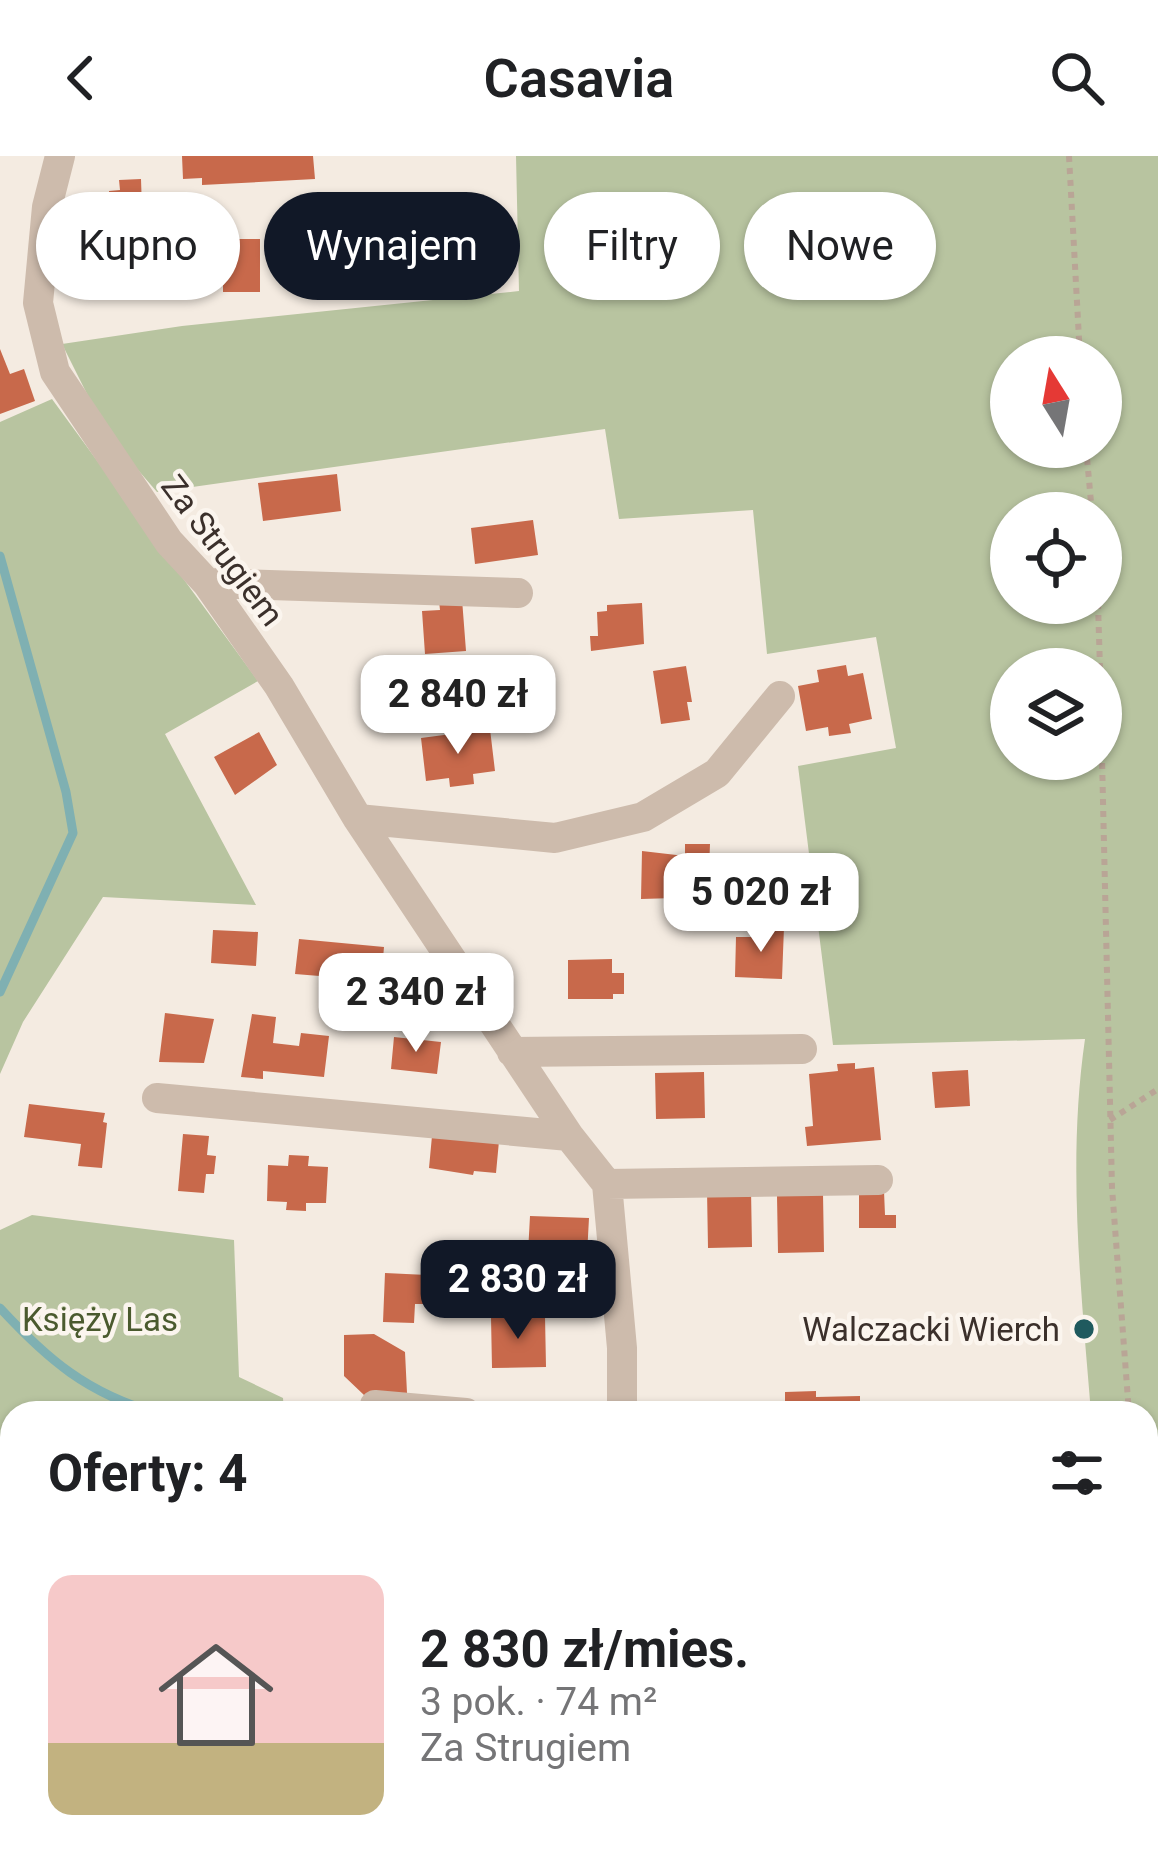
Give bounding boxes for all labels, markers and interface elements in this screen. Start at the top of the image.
icon: back [48,45,114,111]
icon: search [1044,45,1110,111]
text: Casavia [484,47,674,110]
chip: Kupno [36,192,240,300]
chip: Wynajem [264,192,520,300]
chip: Filtry [544,192,720,300]
chip: Nowe [744,192,936,300]
north arrow [990,336,1122,468]
map controls [990,336,1122,780]
street label: Za Strugiem [153,467,292,633]
button: locate [990,492,1122,624]
button: layers [990,648,1122,780]
pin: 2 840 zł [334,655,582,757]
text: 2 840 zł [388,671,528,717]
pin: 5 020 zł [637,853,885,955]
text: 5 020 zł [691,869,831,915]
pin: 2 340 zł [292,953,540,1055]
text: 2 340 zł [346,969,486,1015]
pin: 2 830 zł [394,1240,642,1342]
text: 2 830 zł [448,1256,588,1302]
park label: Księży Las [22,1300,178,1339]
place label: Walczacki Wierch [802,1310,1060,1349]
marker: Walczacki Wierch [1071,1316,1097,1342]
icon: filters [1044,1440,1110,1506]
text: Oferty: 4 [48,1444,248,1503]
text: 2 830 zł/mies. [420,1620,749,1679]
icon: home [144,1623,288,1767]
text: 3 pok. · 74 m² [420,1679,657,1725]
text: Za Strugiem [420,1725,631,1771]

